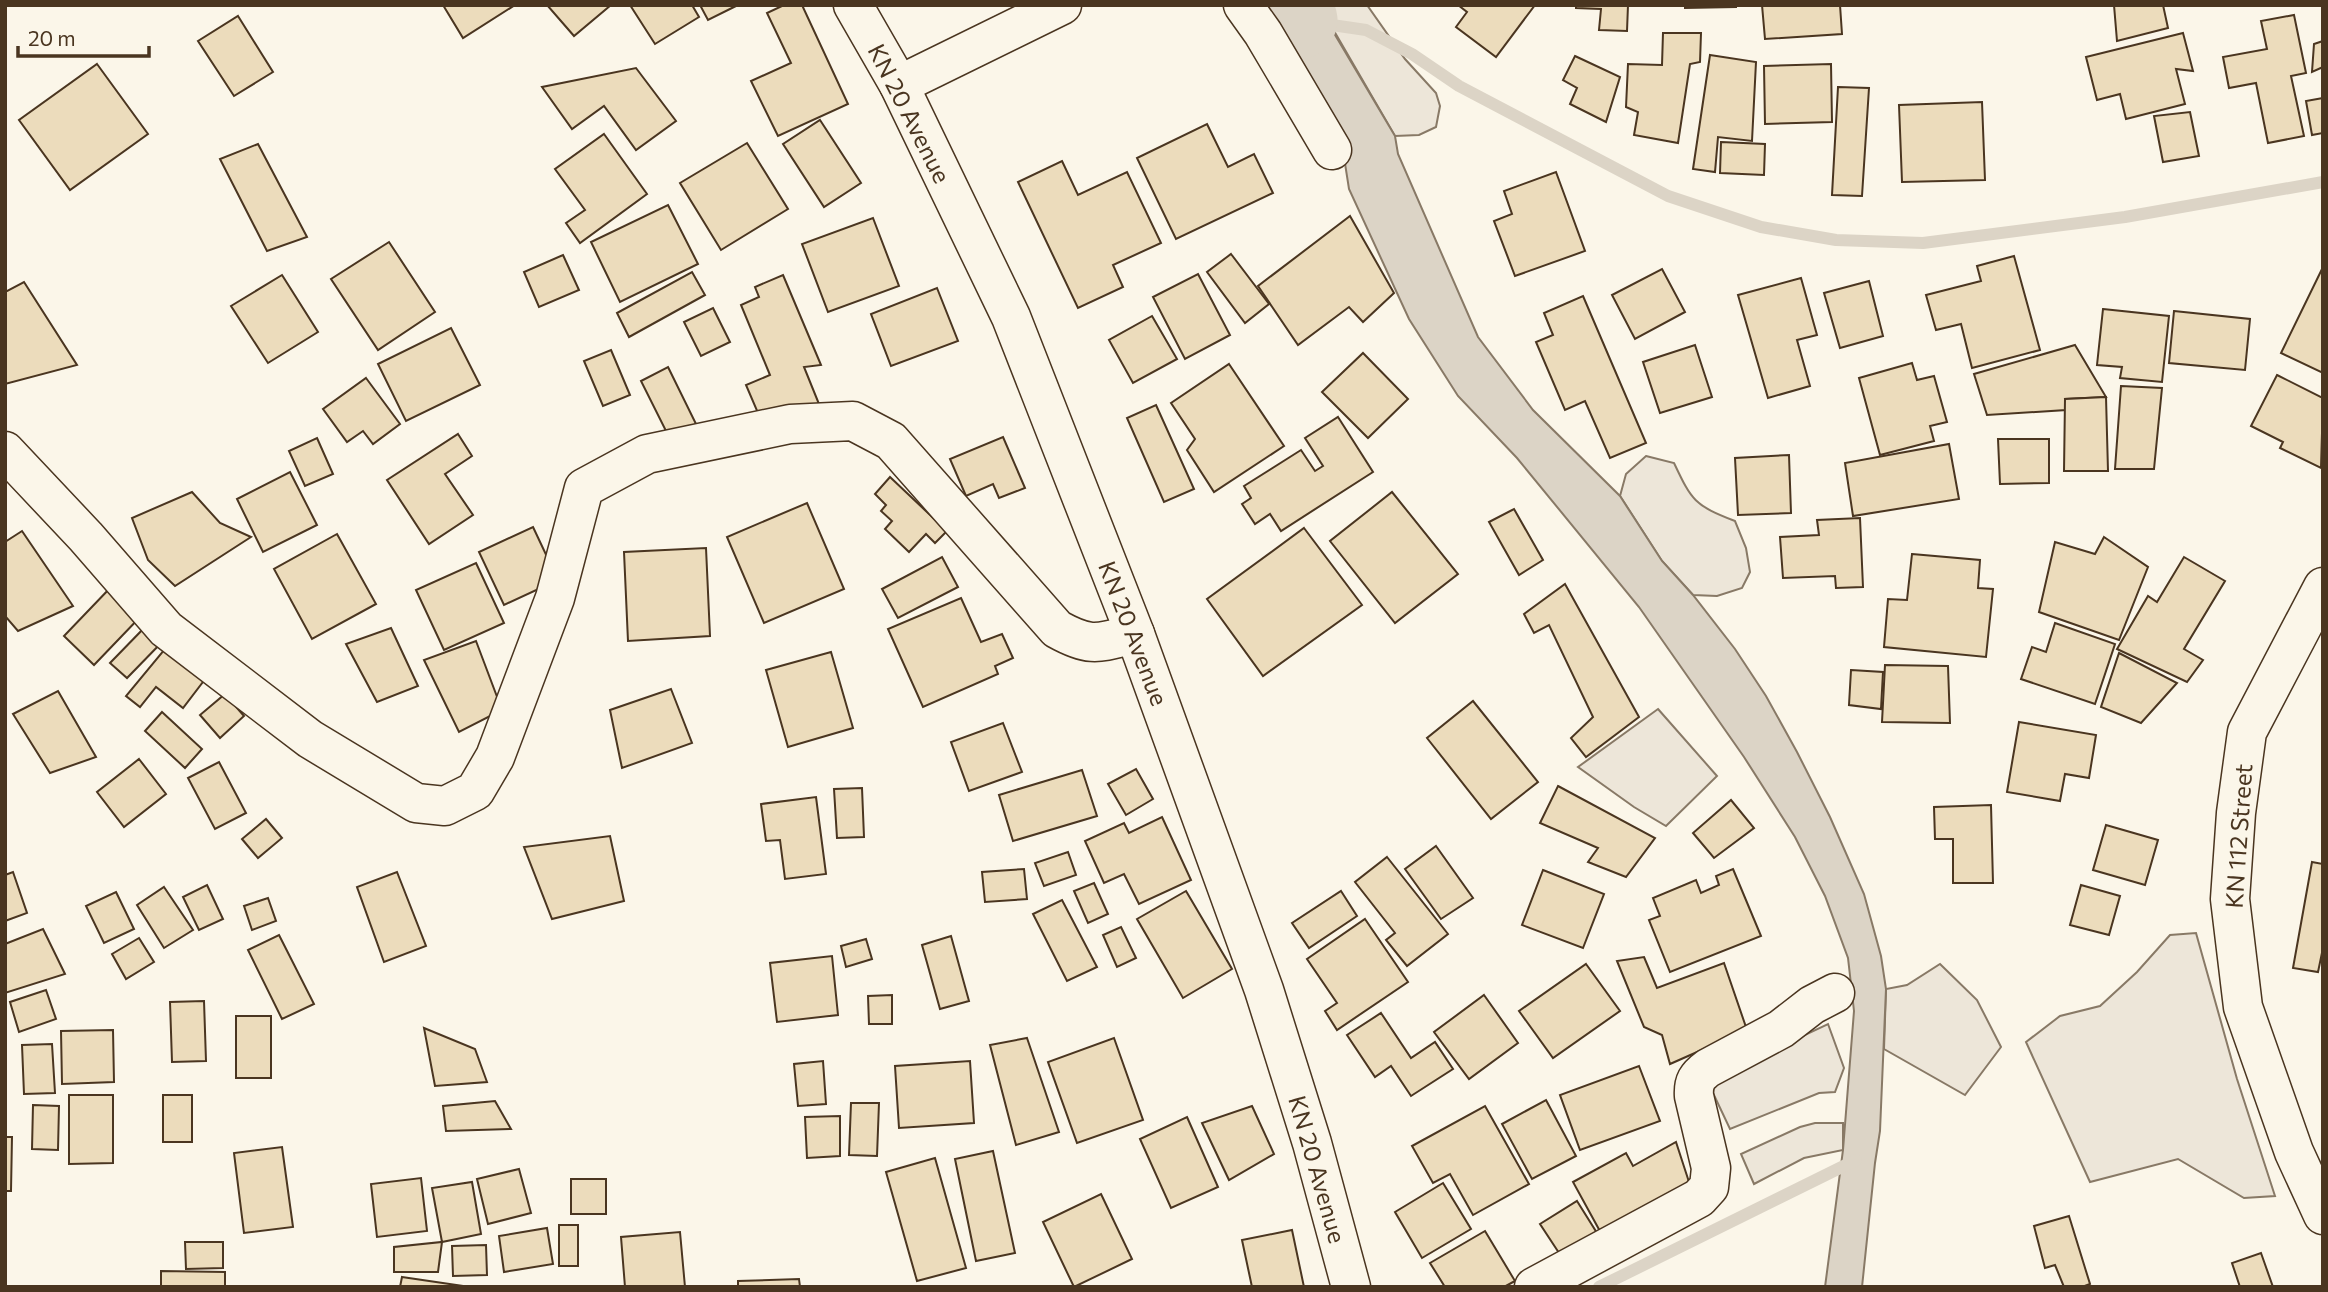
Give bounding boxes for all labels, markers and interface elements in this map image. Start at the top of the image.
scale bar [18,14,149,58]
text: 20 m [28,25,76,50]
street label: KN 20 Avenue [863,39,957,187]
street label: KN 20 Avenue [1093,557,1175,709]
street label: KN 112 Street [2218,762,2258,909]
street label: KN 20 Avenue [1283,1092,1353,1246]

